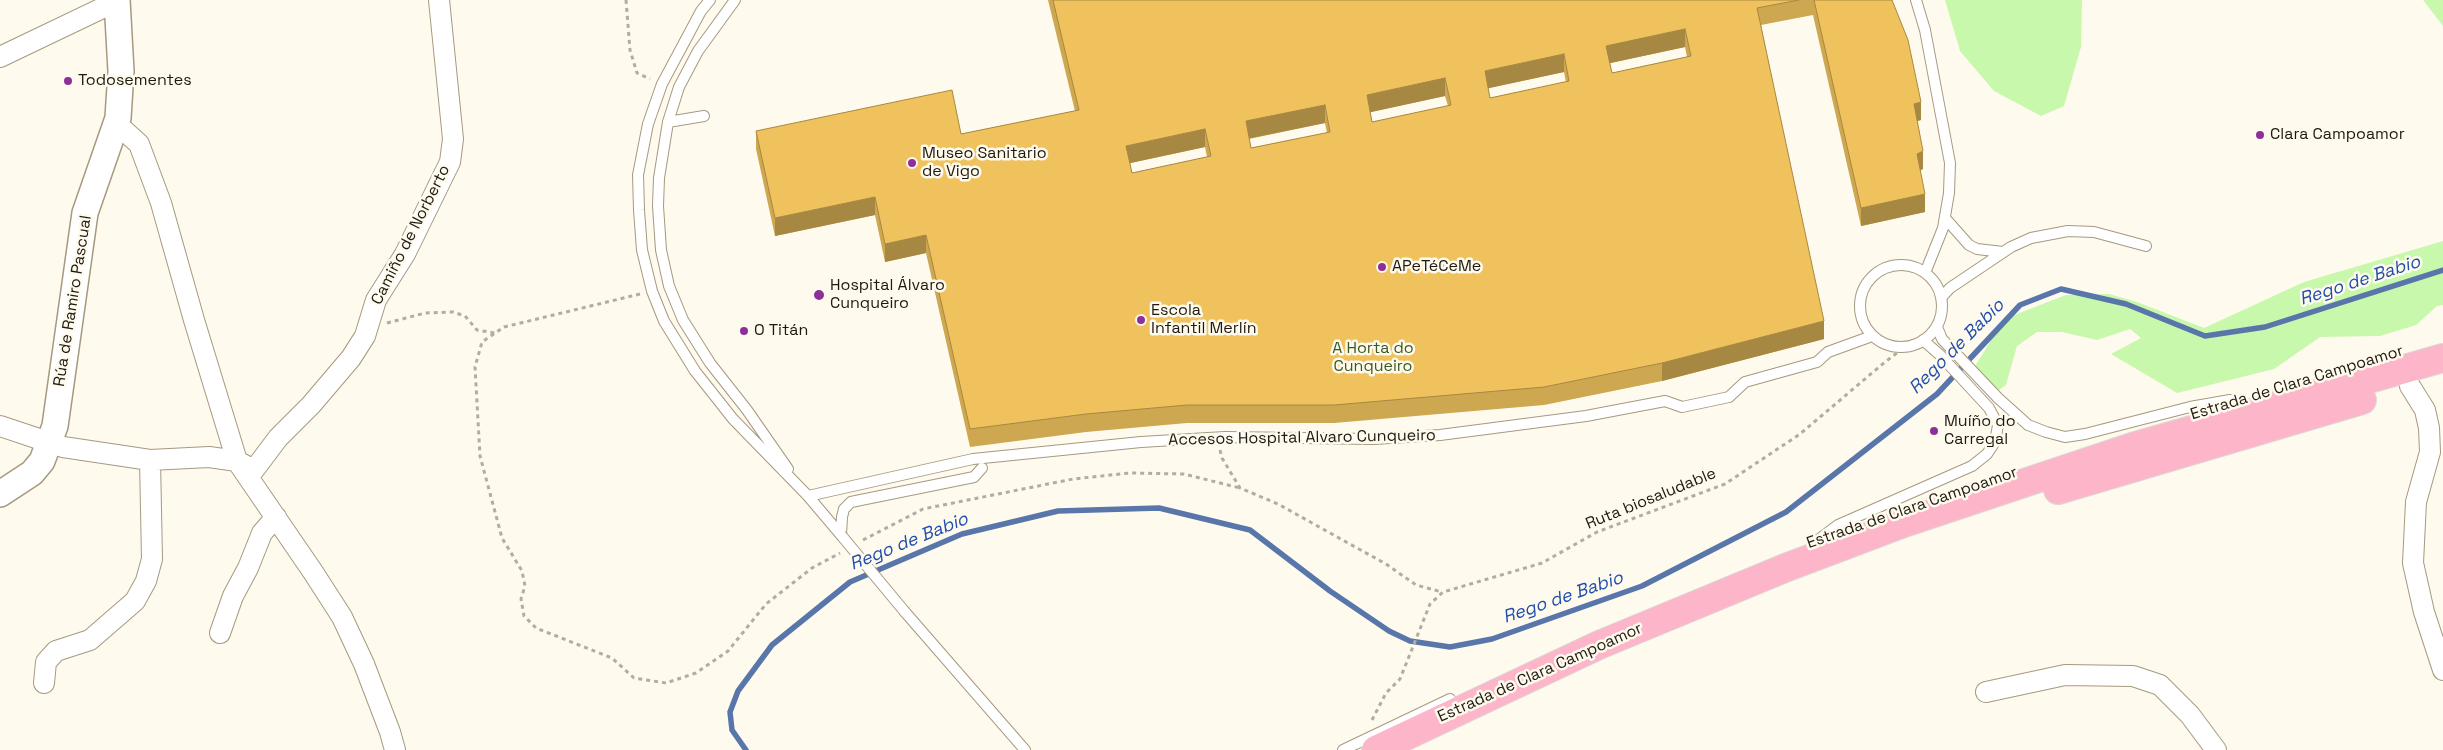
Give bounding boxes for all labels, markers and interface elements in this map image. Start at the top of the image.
place label: Todosementes [78,71,192,91]
marker: Todosementes [62,75,74,87]
place label: Clara Campoamor [2270,125,2405,145]
marker: Clara Campoamor [2254,129,2266,141]
place label: Museo Sanitario de Vigo [922,144,1047,182]
marker: Museo Sanitario de Vigo [906,157,918,169]
street label: Camiño de Norberto [367,162,455,308]
street label: Rúa de Ramiro Pascual [50,214,96,388]
water label: Rego de Babio [2297,251,2423,311]
place label: APeTéCeMe [1392,257,1481,277]
marker: APeTéCeMe [1376,261,1388,273]
place label: Hospital Álvaro Cunqueiro [830,276,945,314]
marker: Hospital Álvaro Cunqueiro [812,288,826,302]
water label: Rego de Babio [1905,295,2009,399]
place label: Escola Infantil Merlín [1151,301,1256,339]
marker: Escola Infantil Merlín [1135,314,1147,326]
place label: O Titán [754,321,808,341]
marker: O Titán [738,325,750,337]
park label: A Horta do Cunqueiro [1332,339,1414,377]
street label: Estrada de Clara Campoamor [2188,341,2406,425]
place label: Muíño do Carregal [1944,412,2016,450]
marker: Muíño do Carregal [1928,425,1940,437]
street label: Accesos Hospital Alvaro Cunqueiro [1168,426,1436,450]
street label: Estrada de Clara Campoamor [1804,463,2020,553]
street label: Ruta biosaludable [1583,464,1719,534]
water label: Rego de Babio [847,508,971,576]
water label: Rego de Babio [1500,567,1626,629]
street label: Estrada de Clara Campoamor [1435,619,1645,727]

